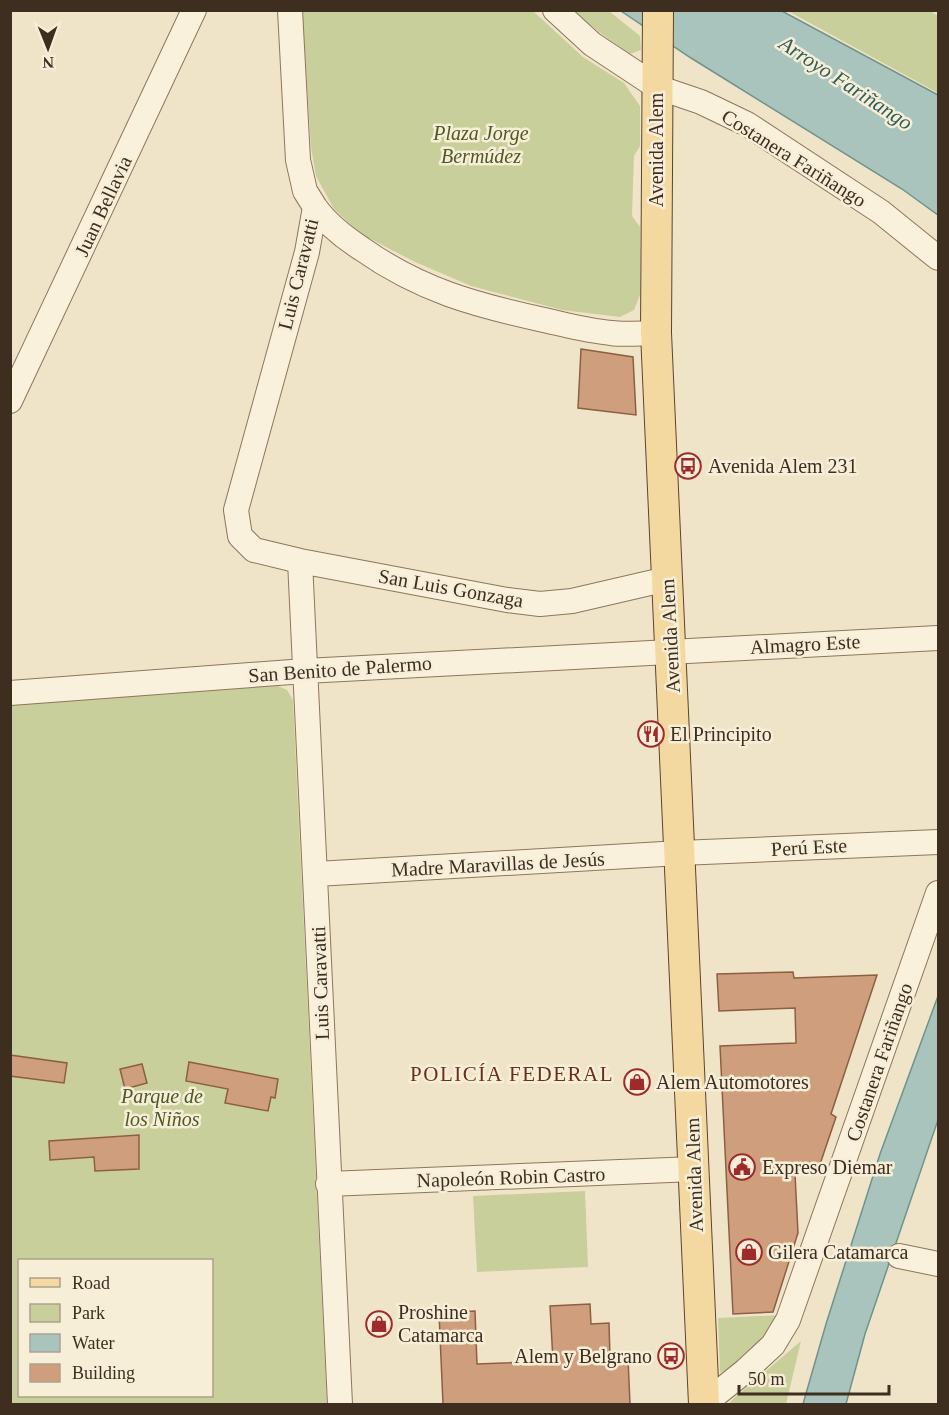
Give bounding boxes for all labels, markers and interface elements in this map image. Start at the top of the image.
north arrow [18,18,78,78]
water label: Arroyo Fariñango [773,30,917,135]
text: N [42,54,54,71]
street label: Avenida Alem [645,92,667,207]
street label: Costanera Fariñango [717,105,870,212]
park label: Plaza Jorge Bermúdez [432,122,529,167]
street label: Juan Bellavia [70,152,136,260]
street label: Luis Caravatti [274,216,323,332]
bus stop icon: Avenida Alem 231 [673,451,703,481]
place label: Avenida Alem 231 [708,455,858,477]
street label: San Luis Gonzaga [377,564,525,613]
street label: Avenida Alem [656,578,684,694]
street label: Almagro Este [749,630,861,659]
street label: San Benito de Palermo [248,652,432,686]
restaurant icon: El Principito [636,719,666,749]
place label: El Principito [670,723,772,746]
street label: Perú Este [770,834,848,860]
street label: Madre Maravillas de Jesús [391,847,606,881]
street label: Luis Caravatti [307,925,333,1040]
street label: Costanera Fariñango [842,980,917,1144]
district label: POLICÍA FEDERAL [410,1062,614,1086]
shop icon: Alem Automotores [622,1067,652,1097]
place label: Alem Automotores [656,1071,809,1093]
park label: Parque de los Niños [120,1085,203,1130]
street label: Avenida Alem [681,1117,707,1233]
public building icon: Expreso Diemar [727,1152,757,1182]
place label: Expreso Diemar [762,1156,893,1179]
street label: Napoleón Robin Castro [416,1163,606,1192]
shop icon: Gilera Catamarca [734,1237,764,1267]
place label: Gilera Catamarca [768,1241,909,1263]
legend [18,1259,213,1397]
text: Road [72,1273,110,1293]
place label: Proshine Catamarca [398,1301,484,1346]
text: Park [72,1303,105,1323]
shop icon: Proshine Catamarca [364,1309,394,1339]
text: Water [72,1333,115,1353]
bus stop icon: Alem y Belgrano [656,1341,686,1371]
place label: Alem y Belgrano [514,1345,652,1368]
scale bar [739,1358,889,1396]
text: Building [72,1363,135,1383]
text: 50 m [748,1369,785,1389]

